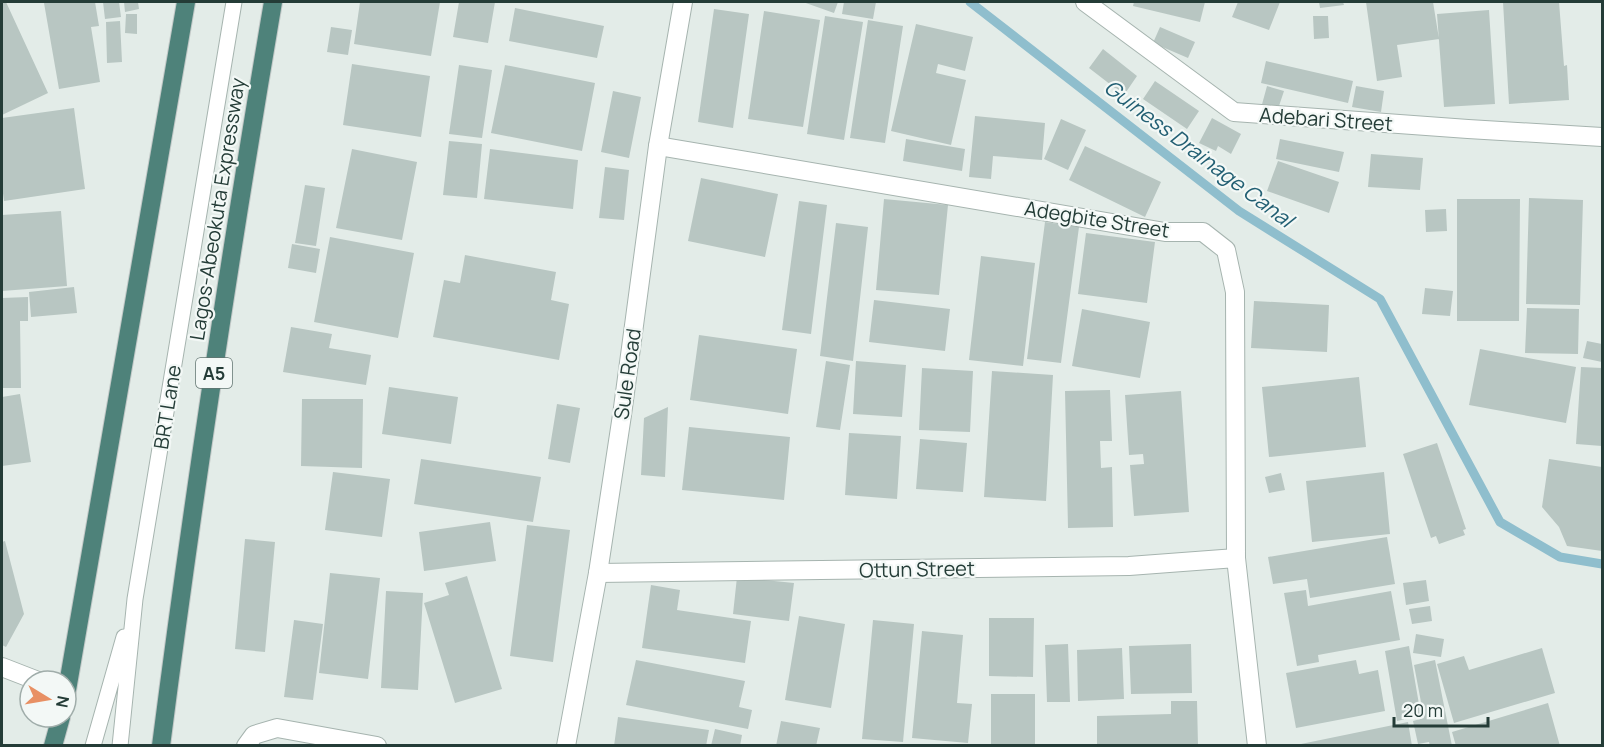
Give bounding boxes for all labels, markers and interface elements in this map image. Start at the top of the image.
water label: Guiness Drainage Canal [1099,73,1302,235]
street label: Lagos-Abeokuta Expressway [183,75,251,342]
street label: Adebari Street [1258,101,1394,137]
street label: Adegbite Street [1022,194,1172,244]
street label: Sule Road [607,327,647,421]
road number: A5 [196,358,232,388]
street label: BRT Lane [147,363,187,451]
street label: Ottun Street [859,554,975,584]
north arrow [18,669,78,729]
scale bar [1394,690,1488,728]
text: N [51,694,75,710]
text: 20 m [1403,698,1443,722]

